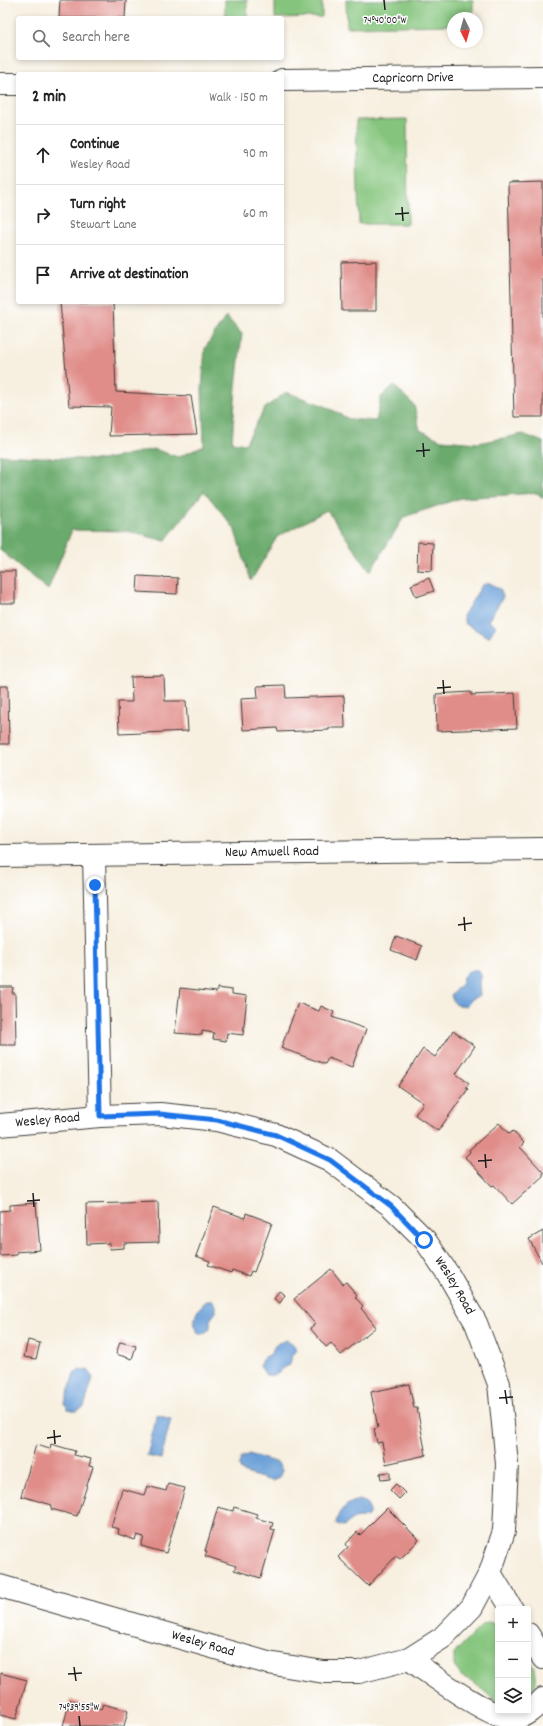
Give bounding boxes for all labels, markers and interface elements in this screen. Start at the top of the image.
north arrow [447,12,483,48]
text: 74°40'00"W [364,14,407,28]
search box [16,16,284,60]
icon: search [30,27,52,49]
text: Search here [62,27,130,49]
street label: Capricorn Drive [372,68,454,89]
text: 2 min [32,86,66,110]
text: Walk · 150 m [209,89,268,108]
text: Continue [70,134,119,156]
icon: ahead [32,144,54,166]
text: 90 m [243,145,268,164]
text: Wesley Road [70,156,130,175]
text: Turn right [70,194,126,216]
icon: right [32,204,54,226]
text: 60 m [243,205,268,224]
text: Stewart Lane [70,216,136,235]
icon: arrive [32,264,54,286]
text: Arrive at destination [70,264,188,286]
street label: New Amwell Road [225,842,319,863]
route end [86,876,104,894]
street label: Wesley Road [15,1108,81,1134]
route start [415,1231,433,1249]
street label: Wesley Road [429,1253,479,1319]
map controls [495,1606,531,1714]
button: + [495,1606,531,1642]
street label: Wesley Road [169,1625,237,1663]
button: − [495,1642,531,1678]
button: layers [495,1678,531,1714]
text: 74°39'55"W [59,1701,100,1715]

